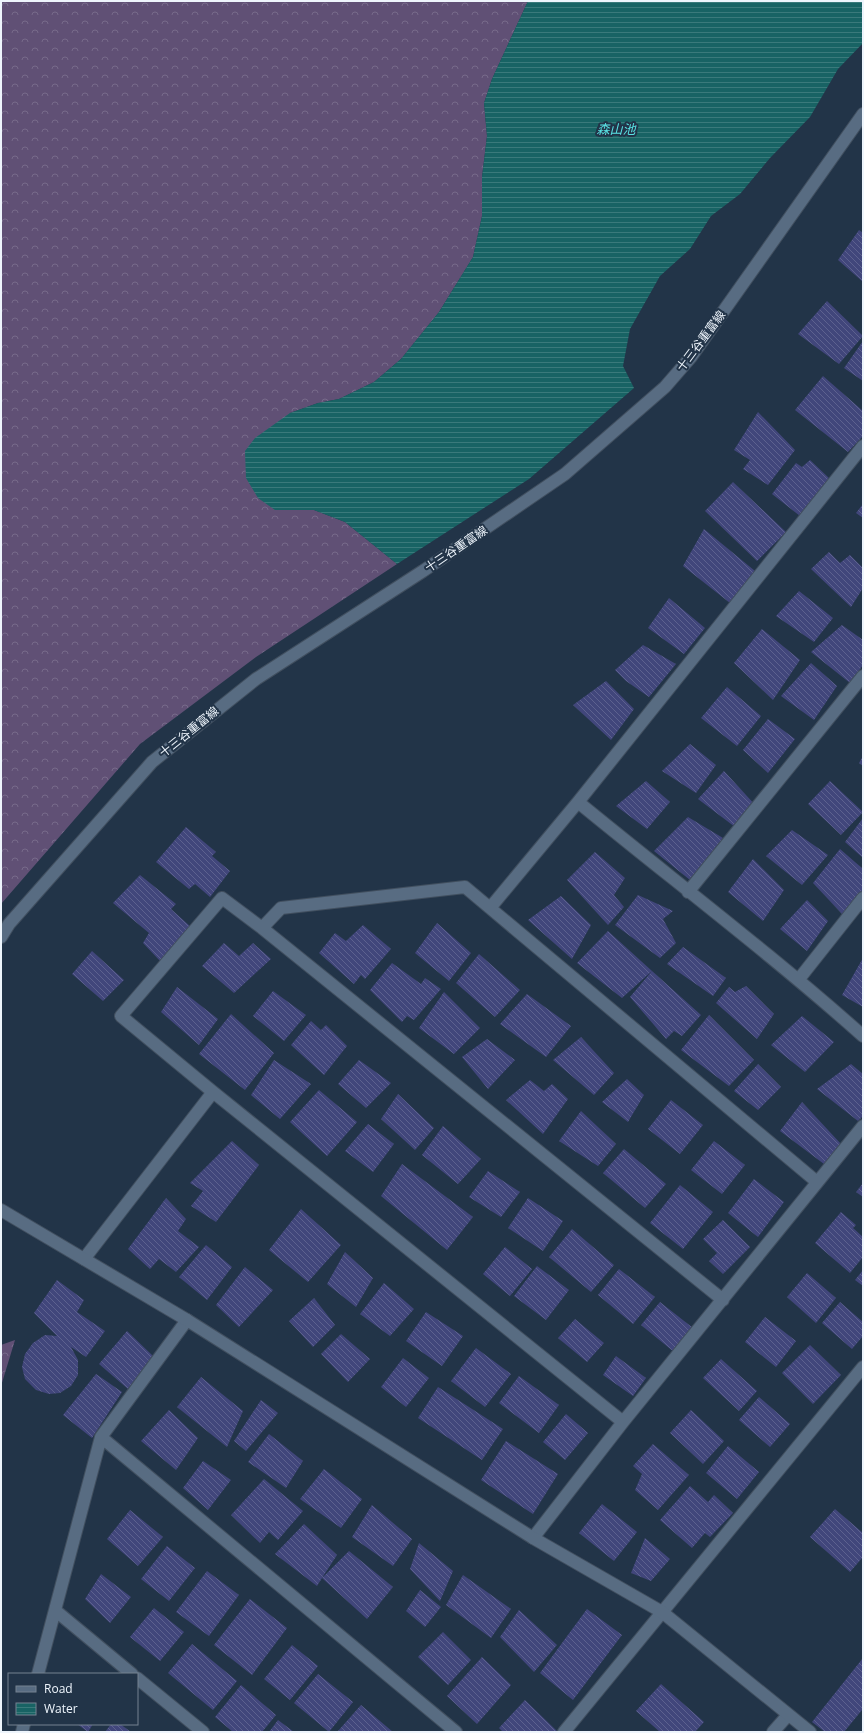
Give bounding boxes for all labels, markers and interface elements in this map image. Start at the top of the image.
water label: 森山池 [596,120,637,138]
street label: 十三谷重富線 [672,307,729,375]
street label: 十三谷重富線 [421,521,490,576]
street label: 十三谷重富線 [155,702,222,761]
legend [8,1673,138,1725]
text: Road [44,1680,73,1697]
text: Water [44,1700,78,1717]

